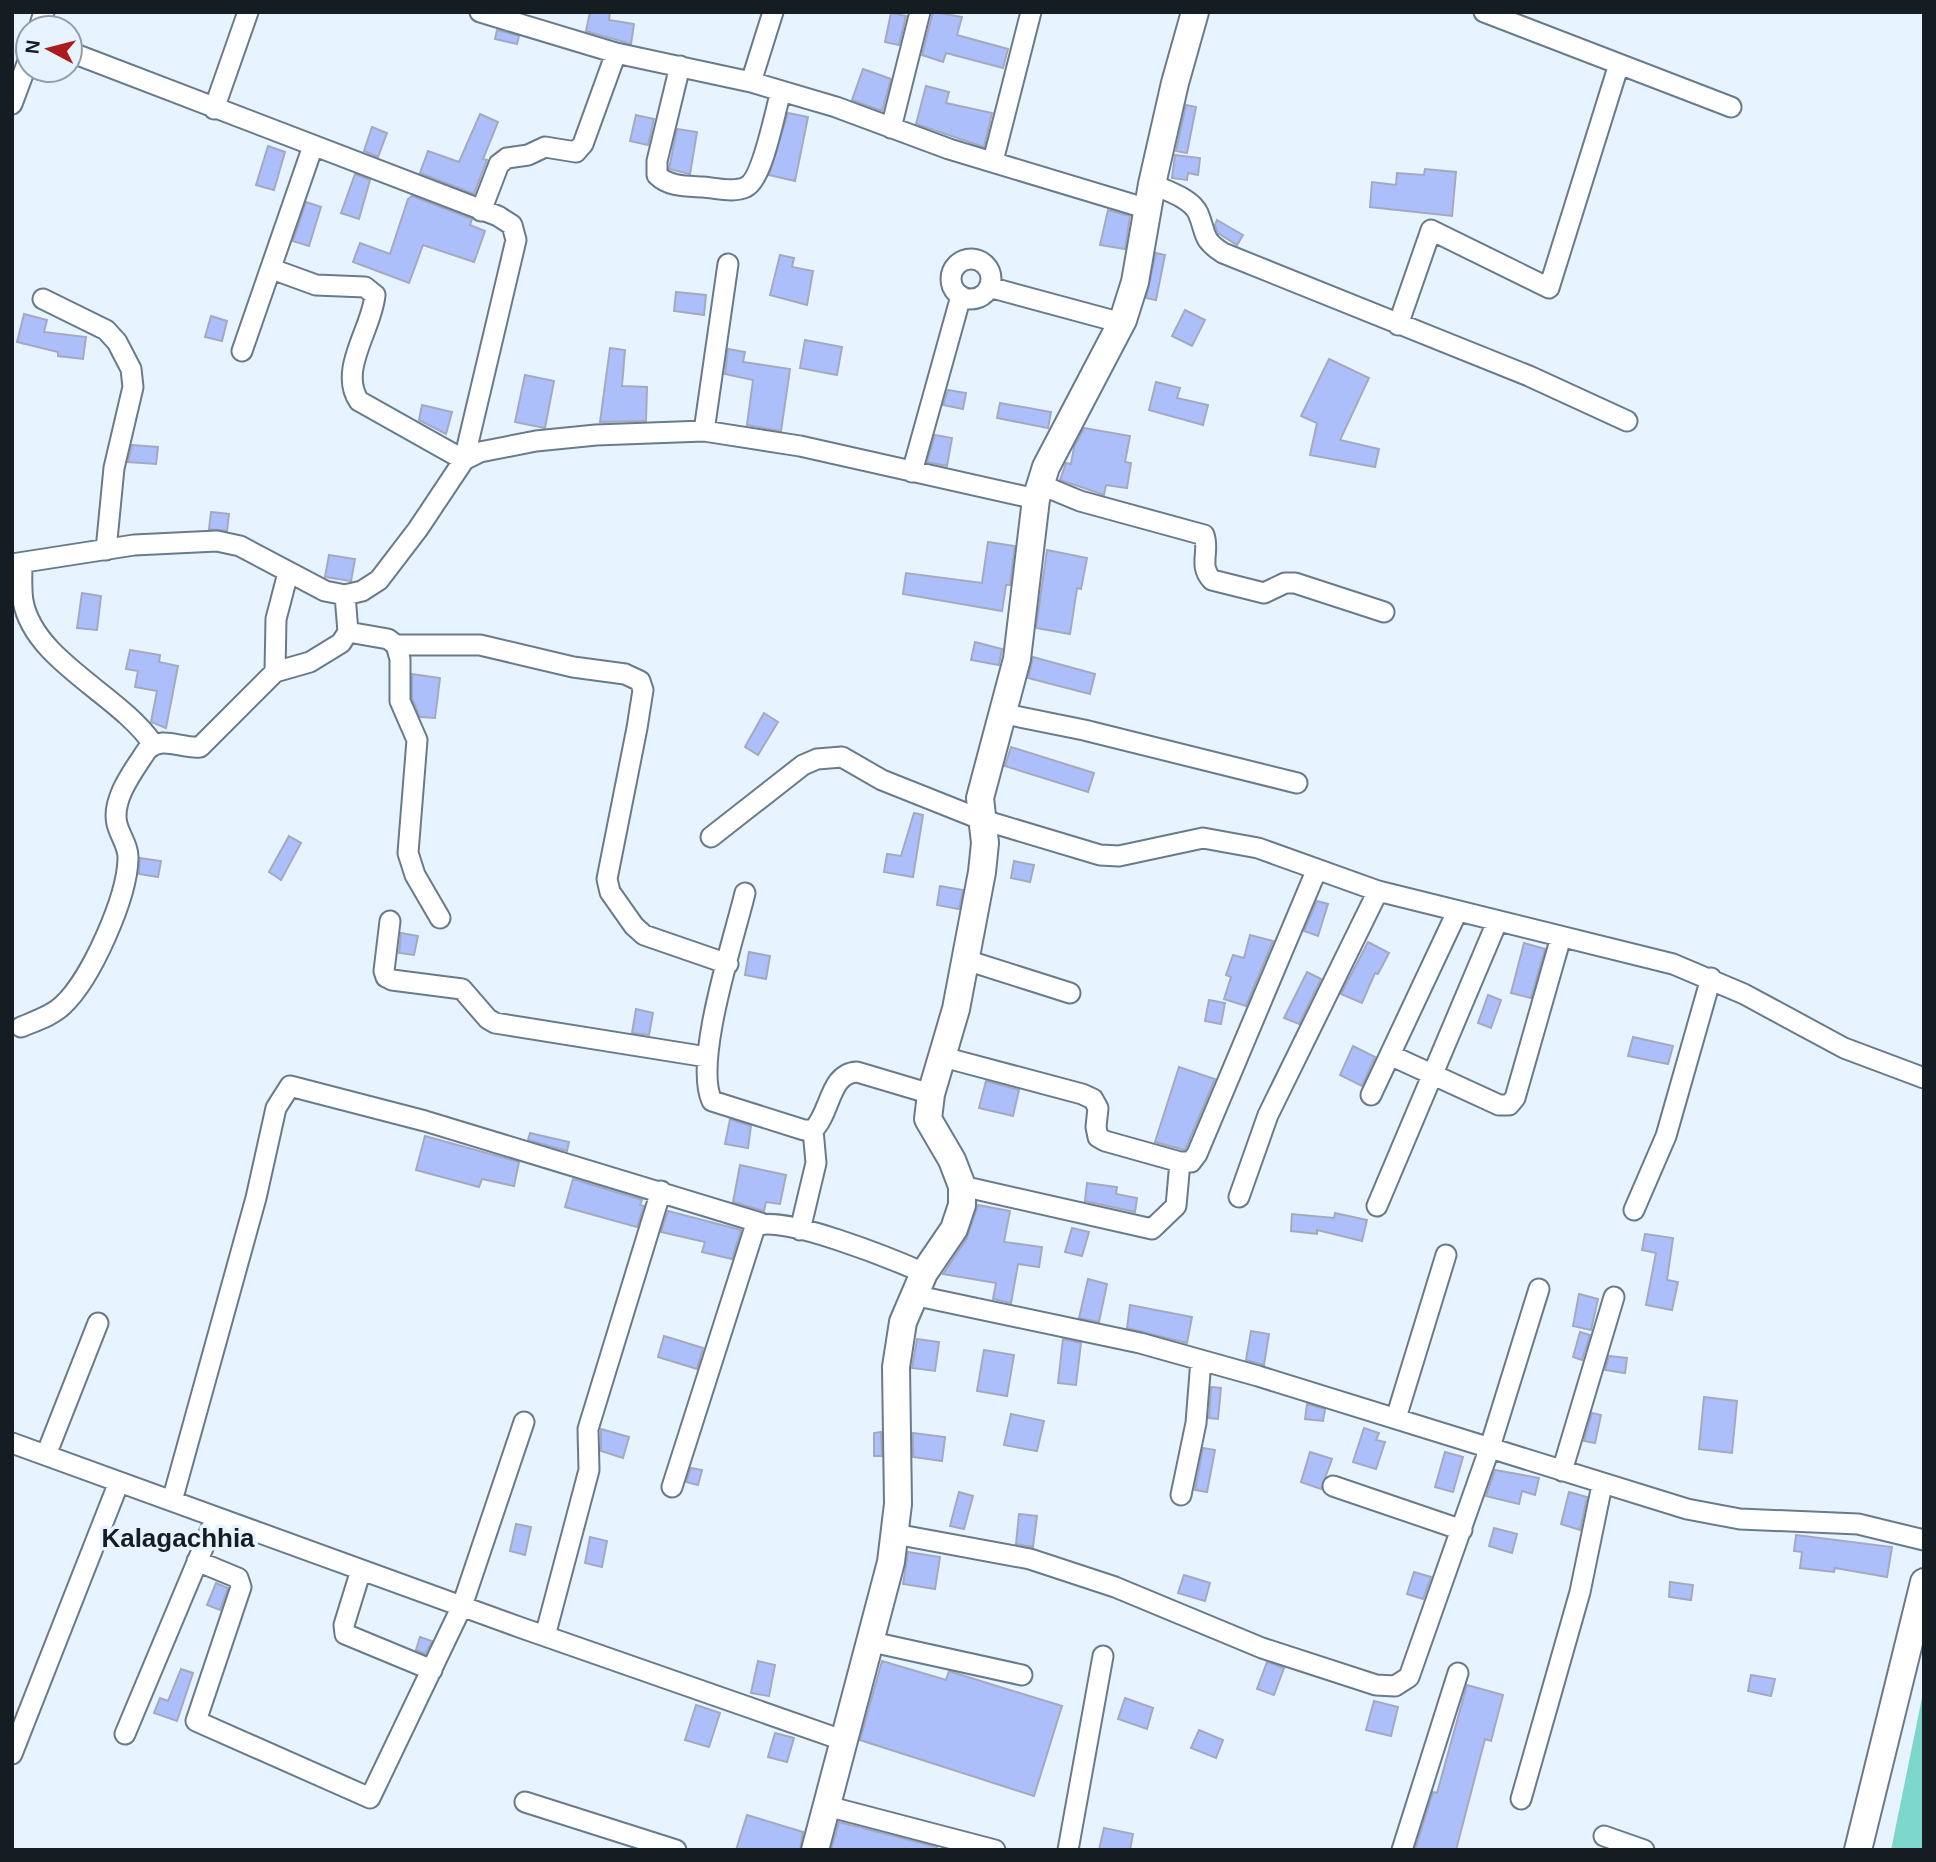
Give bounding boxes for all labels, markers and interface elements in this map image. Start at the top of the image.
north arrow [14,14,84,84]
text: N [21,39,44,55]
district label: Kalagachhia [101,1523,255,1553]

